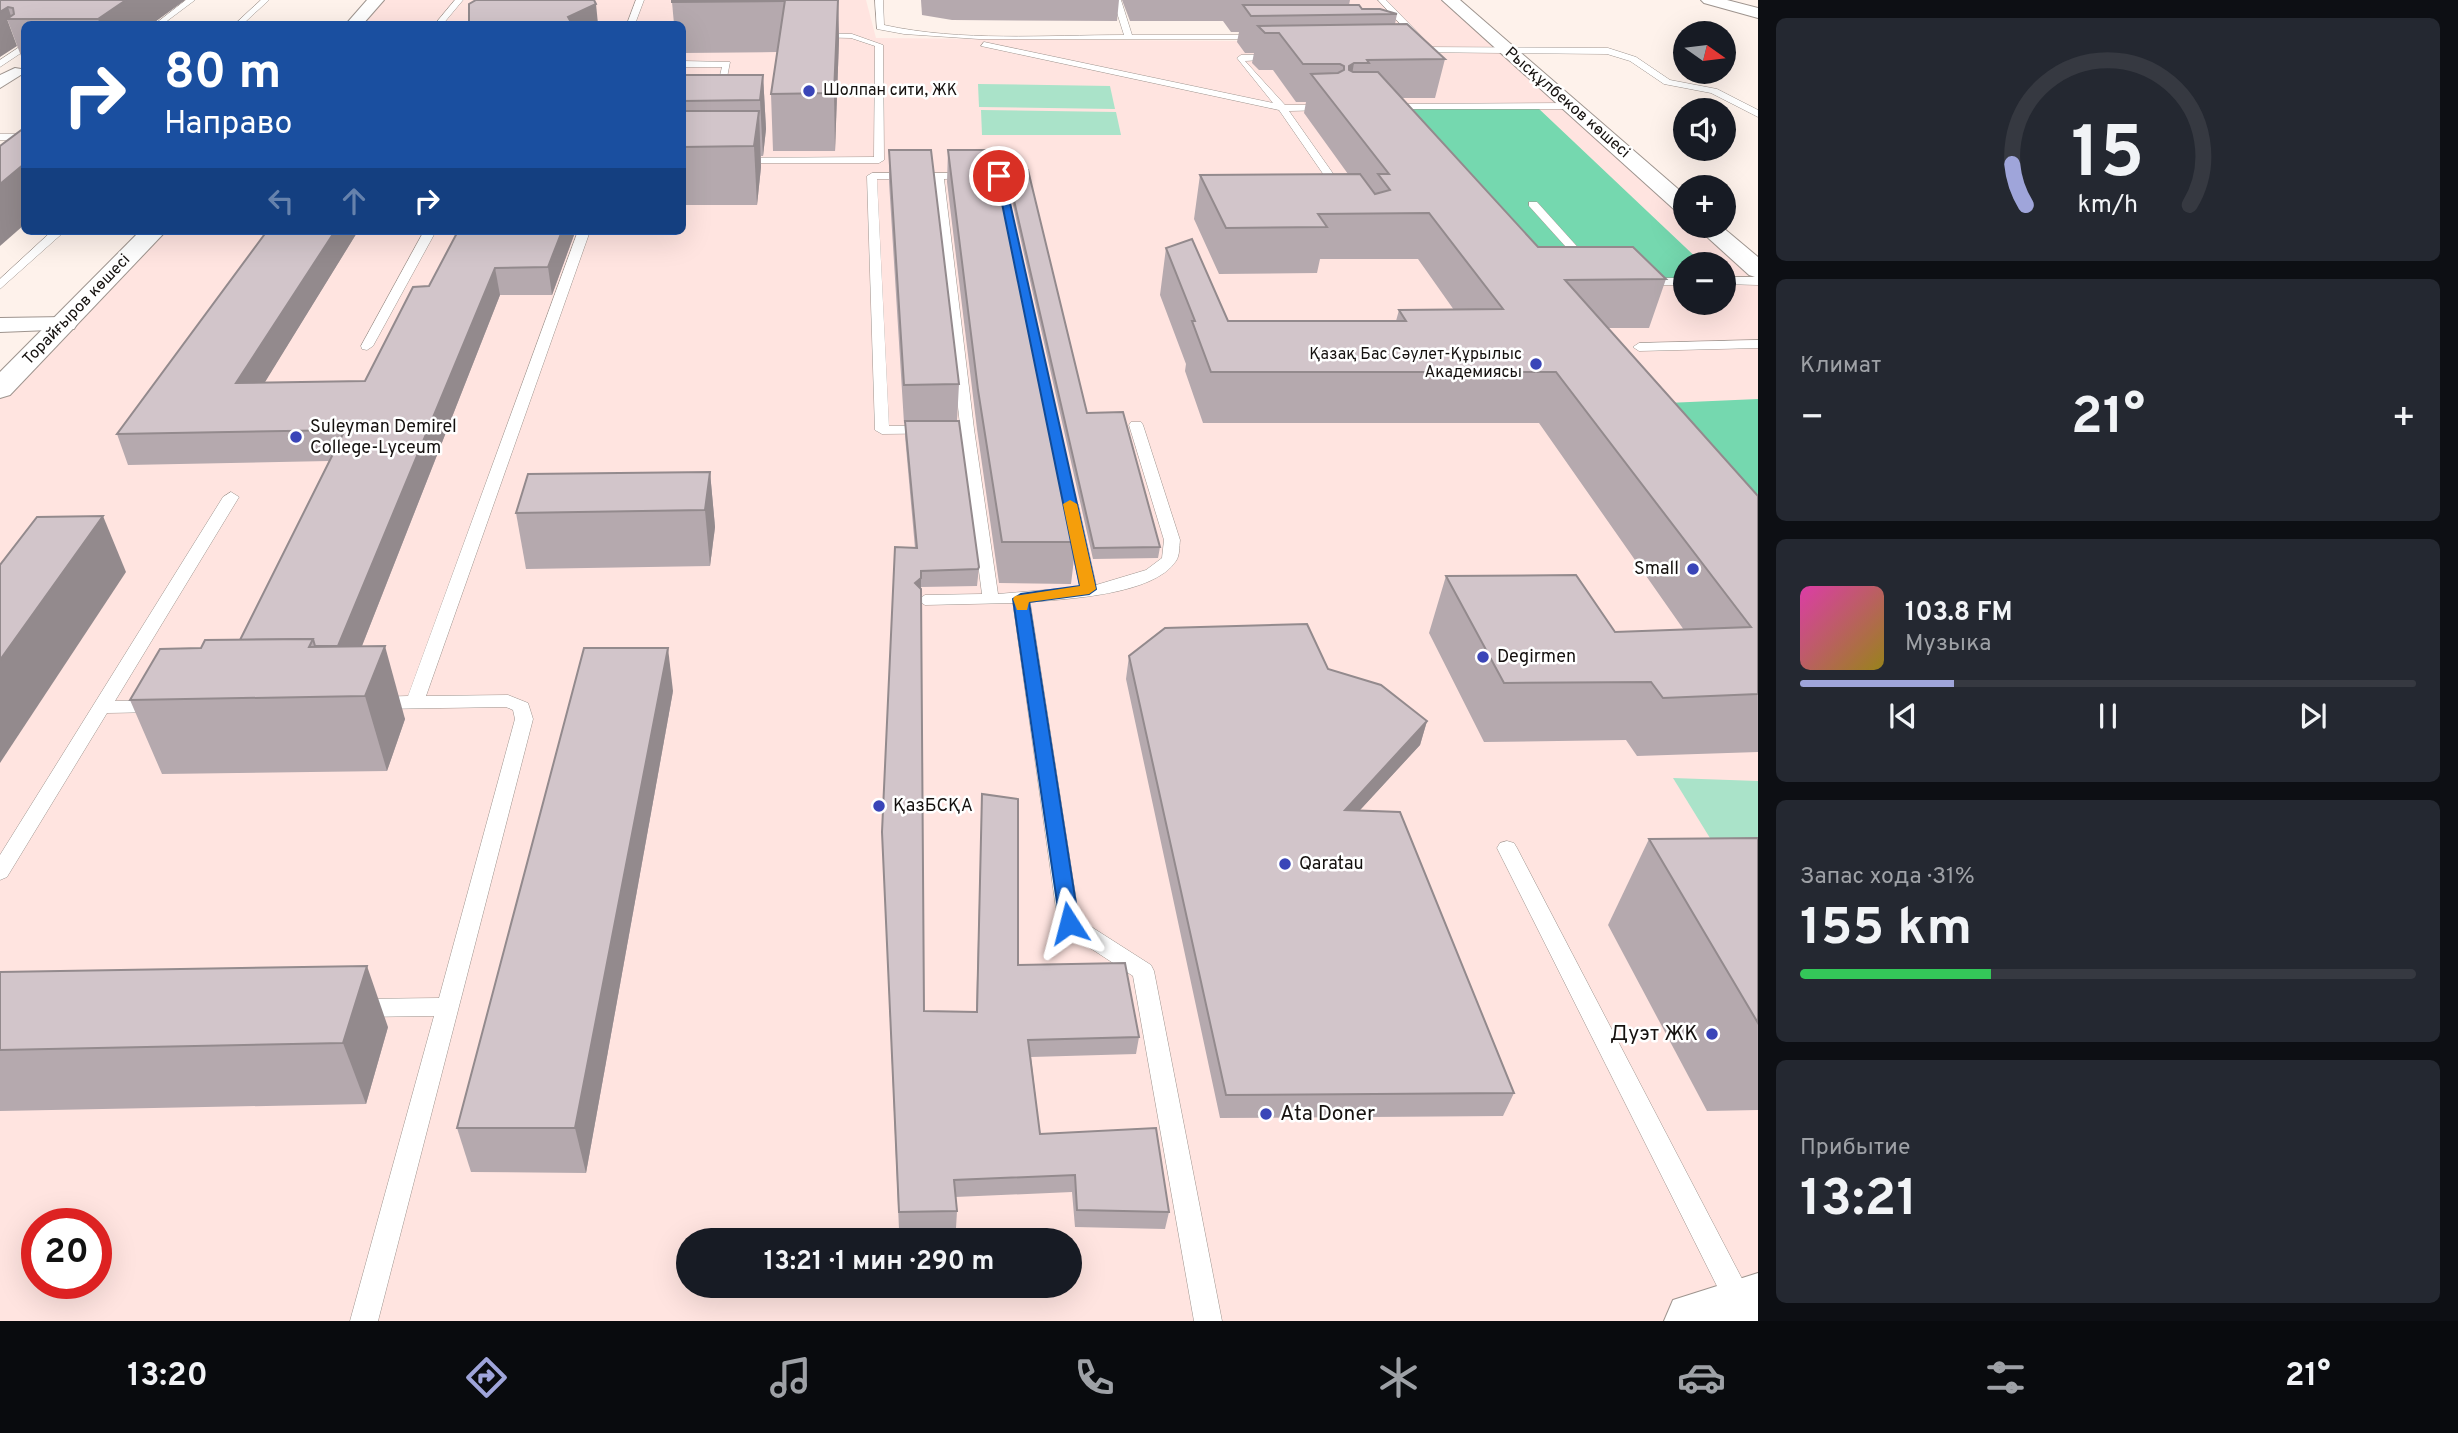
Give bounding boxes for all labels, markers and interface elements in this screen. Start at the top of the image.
north arrow [1673,21,1736,84]
map controls [1673,21,1736,315]
street label: Рысқұлбеков көшесі [1500,43,1634,163]
text: 80 m [164,44,281,106]
icon: right [49,49,140,140]
place label: Шолпан сити, ЖК [823,81,957,101]
marker: Шолпан сити, ЖК [801,83,817,99]
button: sound [1673,98,1736,161]
text: Направо [164,105,292,145]
text: 15 [2071,112,2145,204]
pin [969,146,1029,206]
icon: arrive [980,157,1018,195]
button: + [1673,175,1736,238]
icon: left [262,182,300,220]
icon: ahead [335,182,373,220]
icon: right [408,182,446,220]
text: km/h [2078,190,2138,222]
street label: Торайғыров көшесі [19,250,135,370]
button: − [1673,252,1736,315]
place label: Қазақ Бас Сәулет-Құрылыс Академиясы [1309,345,1522,383]
text: Климат [1800,352,1881,381]
marker: Қазақ Бас Сәулет-Құрылыс Академиясы [1528,356,1544,372]
text: 21° [2071,386,2145,452]
text: − [1800,395,1825,444]
text: + [2391,395,2416,444]
place label: Suleyman Demirel College-Lyceum [310,416,457,460]
marker: Suleyman Demirel College-Lyceum [288,429,304,445]
place label: Small [1634,558,1679,581]
marker: Small [1685,561,1701,577]
text: 103.8 FM [1905,597,2013,630]
text: Музыка [1905,630,1991,659]
place label: Degirmen [1497,646,1576,669]
marker: Degirmen [1475,649,1491,665]
icon: previous [1884,697,1922,735]
icon: pause [2089,697,2127,735]
icon: next [2294,697,2332,735]
place label: ҚазБСҚА [893,795,973,818]
marker: ҚазБСҚА [871,798,887,814]
place label: Qaratau [1299,853,1364,876]
marker: Qaratau [1277,856,1293,872]
text: Запас хода · 31% [1800,863,1975,892]
position arrow [1032,886,1106,960]
text: 155 km [1800,897,1972,963]
place label: Дуэт ЖК [1610,1021,1698,1048]
marker: Дуэт ЖК [1704,1026,1720,1042]
place label: Ata Doner [1280,1101,1375,1128]
marker: Ata Doner [1258,1106,1274,1122]
text: Прибытие [1800,1134,1910,1163]
text: 13:21 [1800,1168,1917,1234]
speed limit sign: 20 [21,1208,112,1299]
text: 13:21 · 1 мин · 290 m [764,1246,994,1279]
icon: directions [462,1353,511,1402]
icon: music [766,1353,815,1402]
icon: phone [1070,1353,1119,1402]
icon: climate [1374,1353,1423,1402]
icon: car [1677,1353,1726,1402]
icon: filters [1981,1353,2030,1402]
text: 13:20 [127,1357,208,1397]
text: 21° [2285,1357,2331,1397]

